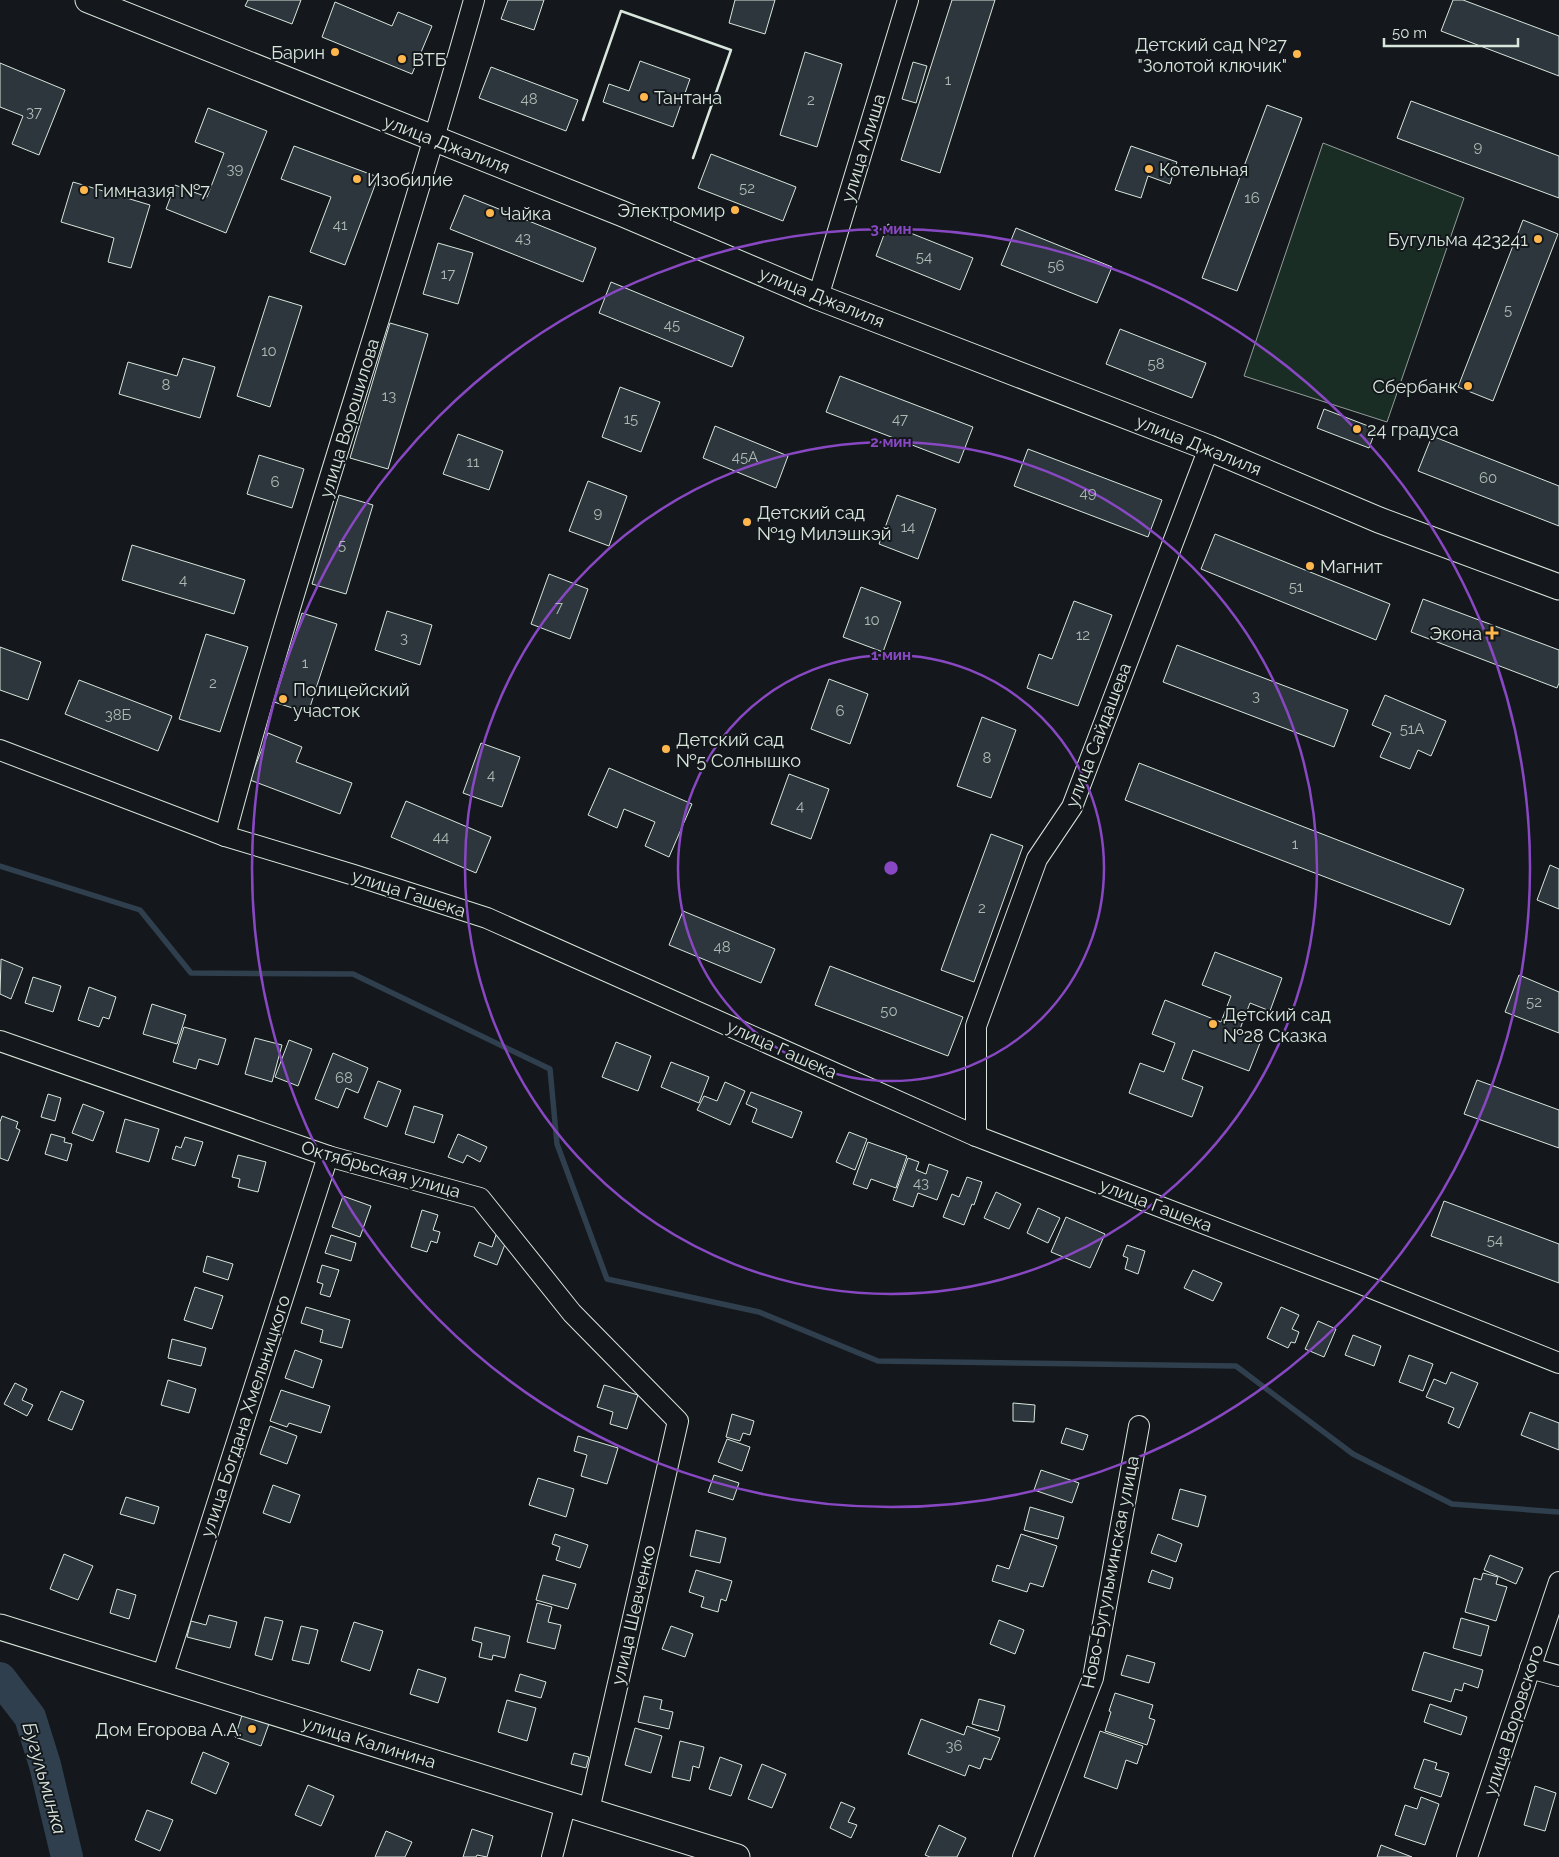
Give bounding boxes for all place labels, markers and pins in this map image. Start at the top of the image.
place label: Детский сад №27 "Золотой ключик" [1135,34,1287,76]
place label: Барин [271,42,325,63]
marker: Барин [329,46,341,58]
marker: Детский сад №27 "Золотой ключик" [1291,48,1303,60]
place label: ВТБ [412,49,447,70]
marker: ВТБ [396,53,408,65]
place label: Тантана [654,87,722,108]
marker: Тантана [638,91,650,103]
place label: Котельная [1159,159,1248,180]
marker: Котельная [1143,163,1155,175]
place label: Изобилие [367,169,453,190]
marker: Изобилие [351,173,363,185]
place label: Гимназия №7 [94,180,210,201]
marker: Гимназия №7 [78,184,90,196]
place label: Электромир [617,200,725,221]
place label: Чайка [500,203,551,224]
marker: Электромир [729,204,741,216]
marker: Чайка [484,207,496,219]
place label: Бугульма 423241 [1388,229,1528,250]
marker: Бугульма 423241 [1532,233,1544,245]
place label: Сбербанк [1372,376,1458,397]
marker: Сбербанк [1462,380,1474,392]
place label: 24 градуса [1367,419,1459,440]
marker: 24 градуса [1351,423,1363,435]
place label: Детский сад №19 Милэшкэй [757,502,892,544]
marker: Детский сад №19 Милэшкэй [741,516,753,528]
place label: Магнит [1320,556,1383,577]
marker: Магнит [1304,560,1316,572]
place label: Экона [1429,623,1482,644]
marker: Экона [1486,627,1498,639]
place label: Полицейский участок [293,679,410,721]
marker: Полицейский участок [277,693,289,705]
place label: Детский сад №5 Солнышко [676,729,801,771]
marker: Детский сад №5 Солнышко [660,743,672,755]
centre of rings [882,859,900,877]
place label: Детский сад №28 Сказка [1223,1004,1331,1046]
marker: Детский сад №28 Сказка [1207,1018,1219,1030]
place label: Дом Егорова А.А. [95,1719,242,1740]
marker: Дом Егорова А.А. [246,1723,258,1735]

